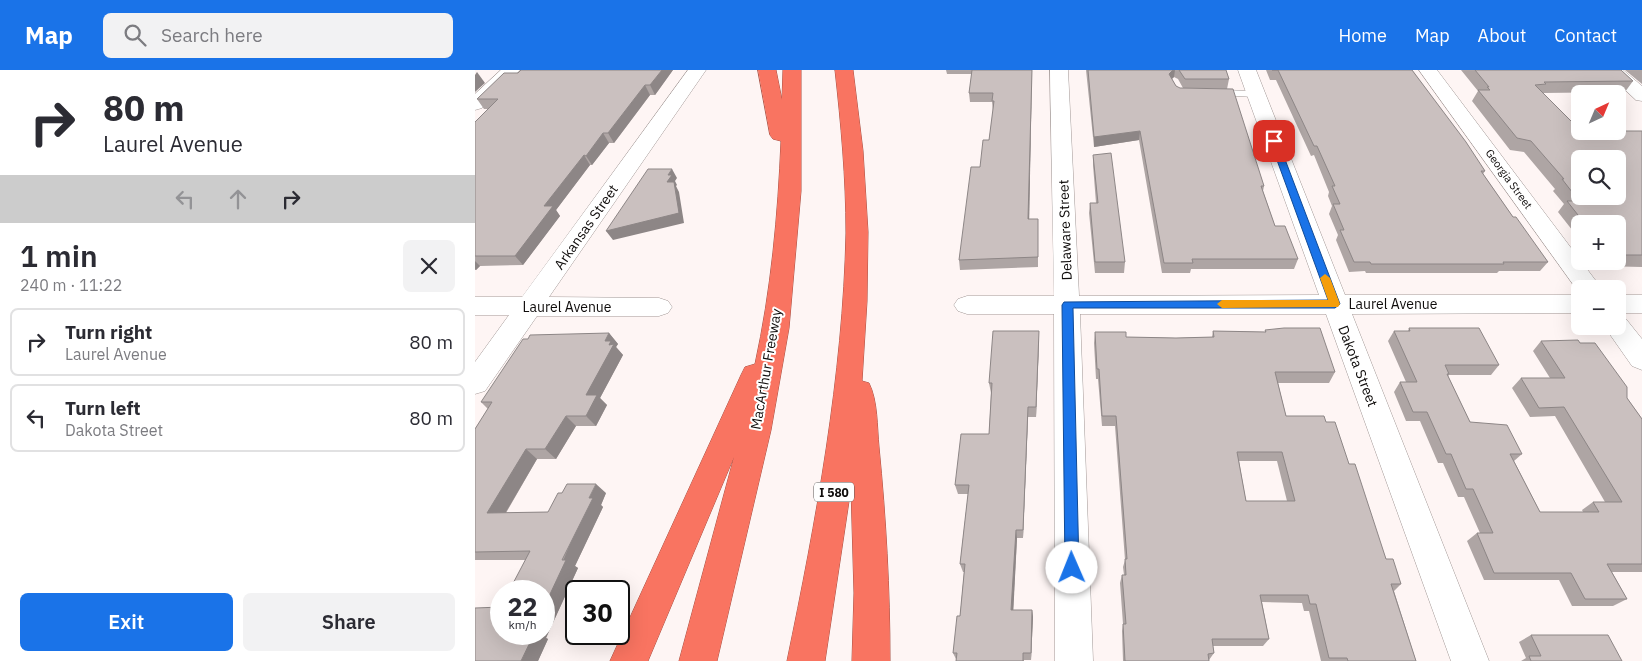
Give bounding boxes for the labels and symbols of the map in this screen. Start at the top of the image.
north arrow [1571,85,1626,140]
pin [1253,120,1295,162]
street label: Georgia Street [1483,146,1536,212]
street label: Delaware Street [1054,179,1076,281]
street label: Arkansas Street [550,181,622,273]
street label: Laurel Avenue [1348,295,1438,313]
street label: Laurel Avenue [522,298,612,316]
street label: MacArthur Freeway [747,307,785,431]
street label: Dakota Street [1334,323,1382,409]
road number: I 580 [814,482,854,502]
position arrow [1045,541,1097,593]
speed limit sign: 30 [565,580,630,645]

